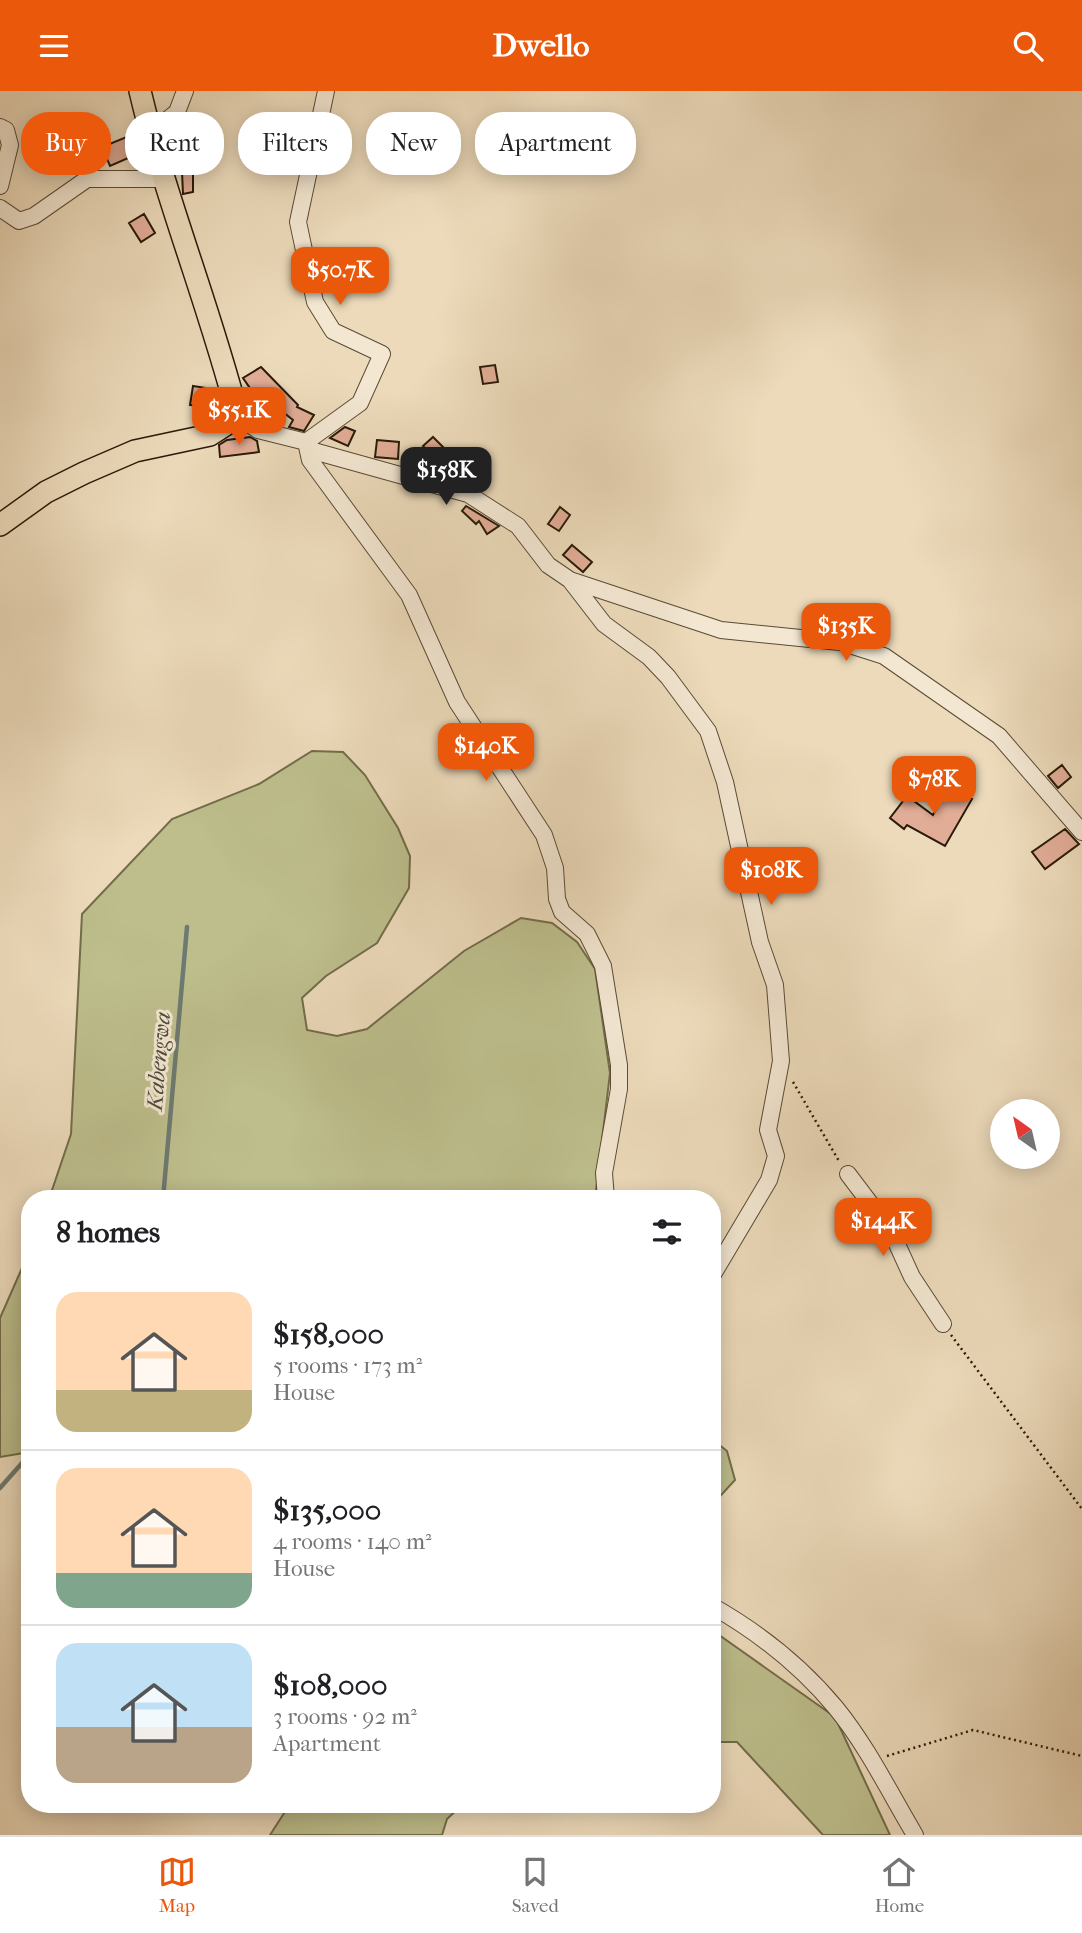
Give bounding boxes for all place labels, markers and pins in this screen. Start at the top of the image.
pin: $50.7K [283,247,397,307]
pin: $55.1K [182,387,296,447]
pin: $158K [397,447,495,507]
pin: $135K [797,603,895,663]
pin: $140K [437,723,535,783]
pin: $78K [893,757,975,816]
pin: $108K [722,847,820,907]
pin: $144K [834,1199,932,1258]

